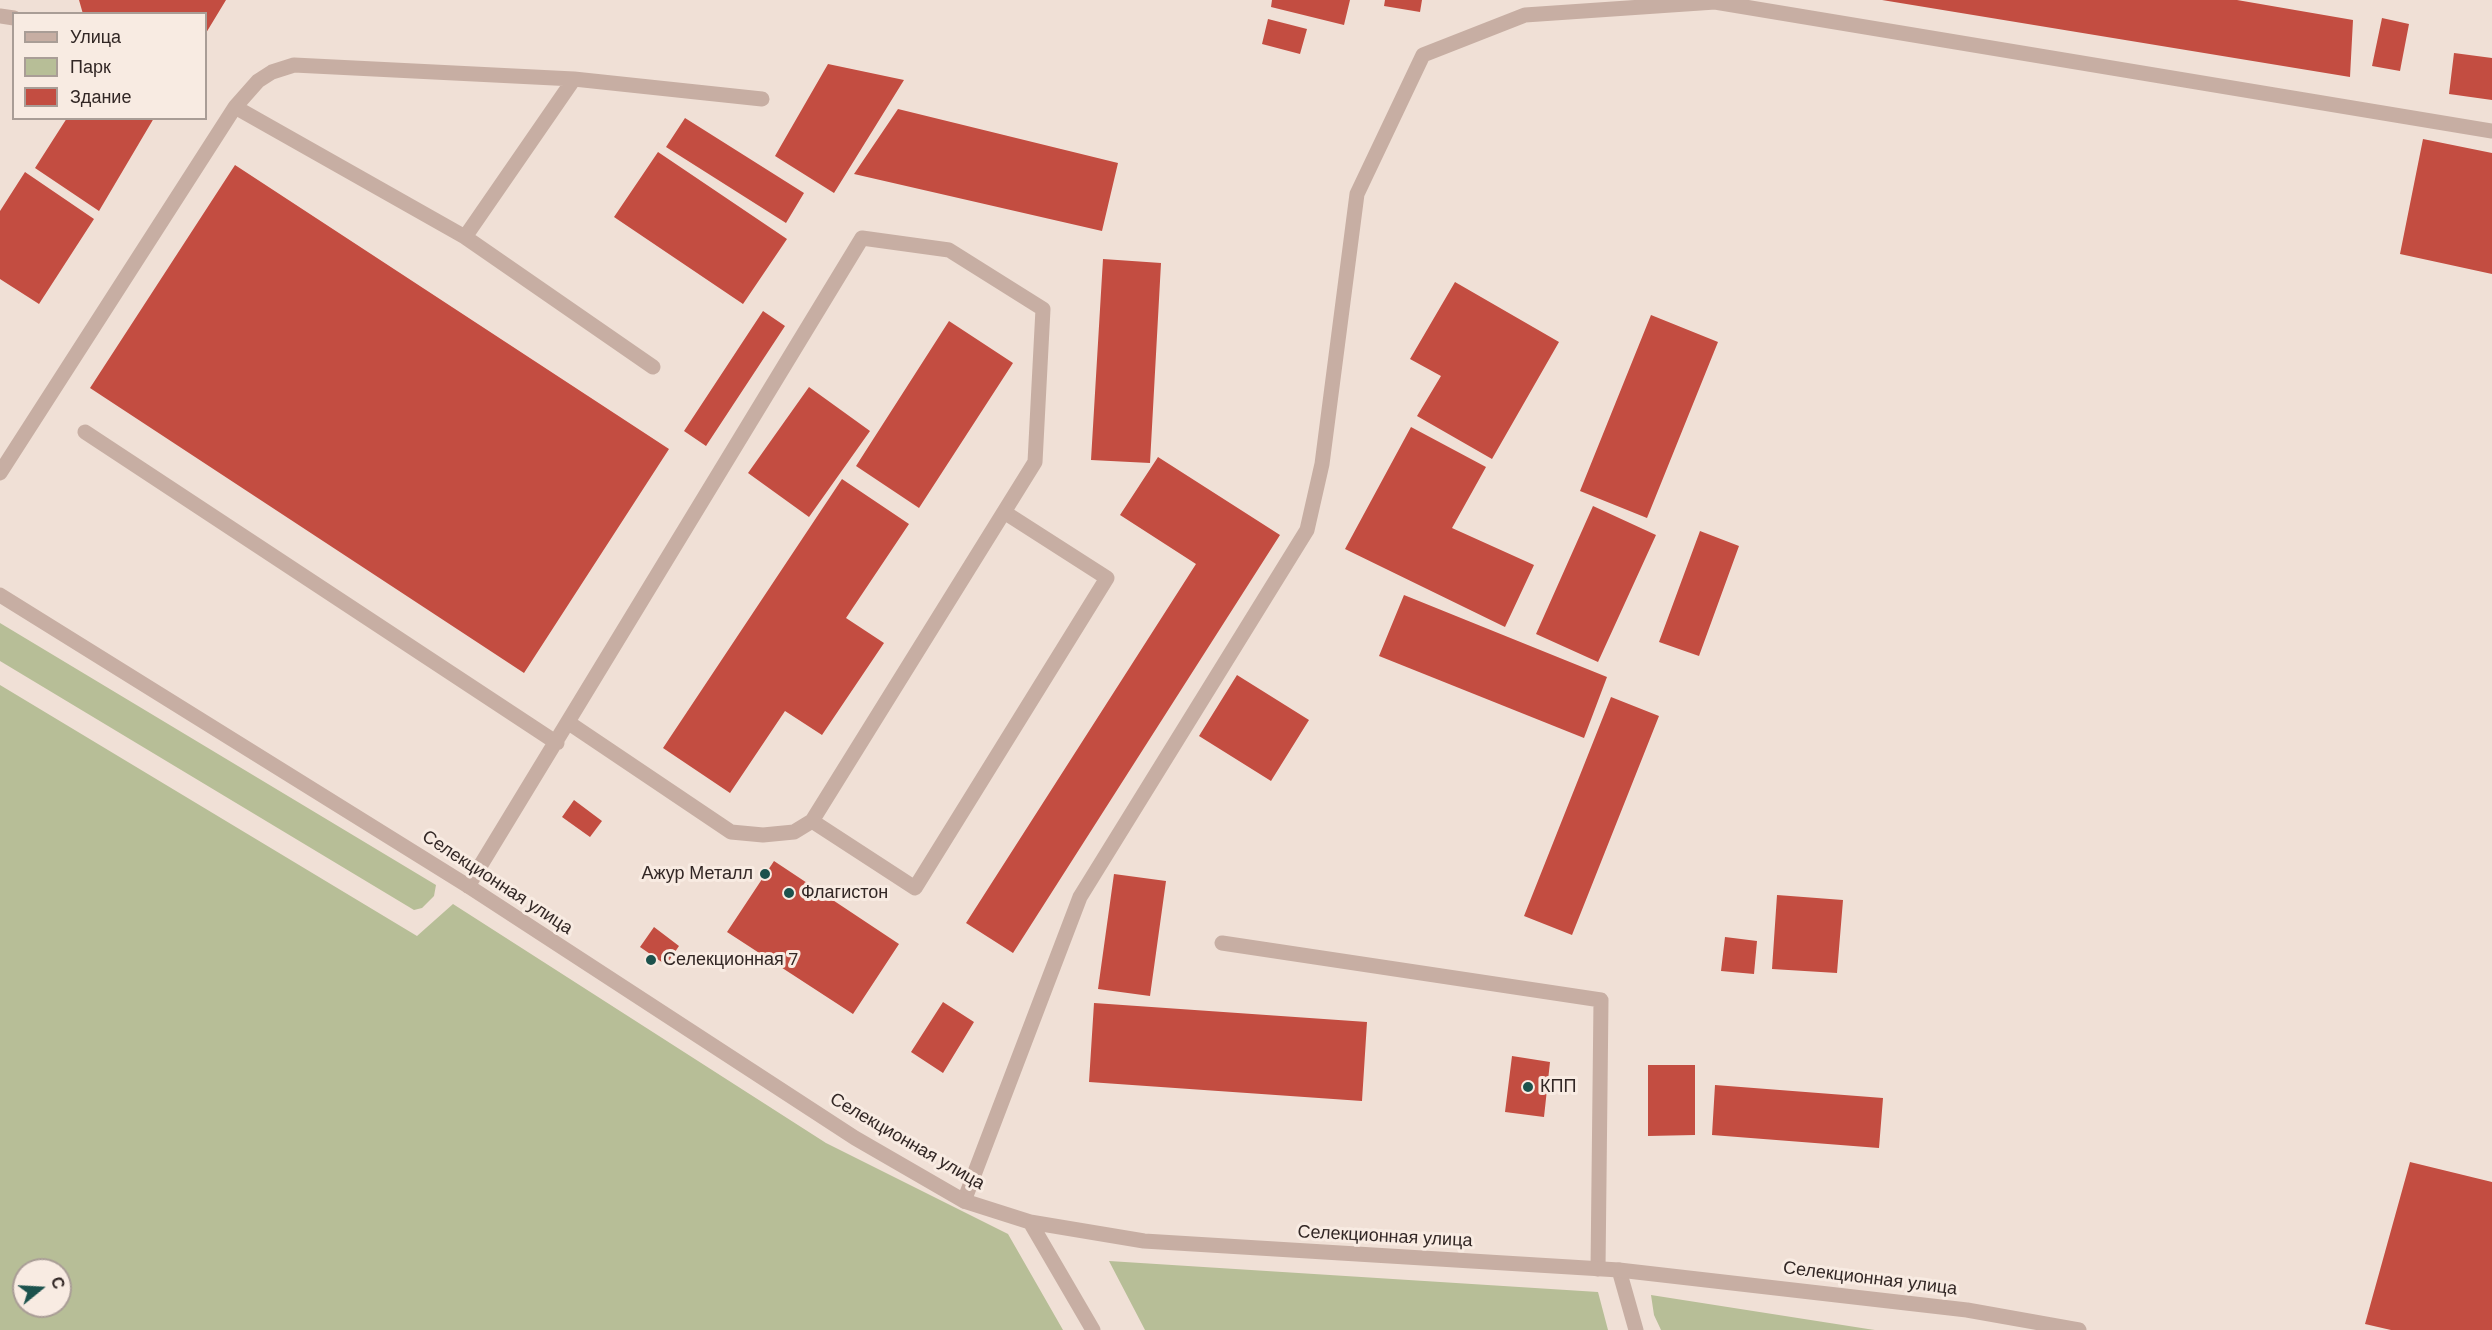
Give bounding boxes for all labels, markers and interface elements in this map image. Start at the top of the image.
legend [12,12,207,120]
text: Улица [70,25,121,49]
text: Парк [70,55,111,79]
text: Здание [70,85,131,109]
street label: Селекционная улица [418,826,576,940]
place label: Ажур Металл [641,863,753,885]
marker: Ажур Металл [758,867,772,881]
place label: Флагистон [801,882,888,904]
marker: Флагистон [782,886,796,900]
place label: Селекционная 7 [663,949,798,971]
marker: Селекционная 7 [644,953,658,967]
place label: КПП [1540,1076,1576,1098]
marker: КПП [1521,1080,1535,1094]
street label: Селекционная улица [826,1089,988,1195]
street label: Селекционная улица [1297,1222,1473,1252]
north arrow [12,1258,72,1318]
street label: Селекционная улица [1782,1258,1958,1300]
text: С [46,1274,69,1292]

